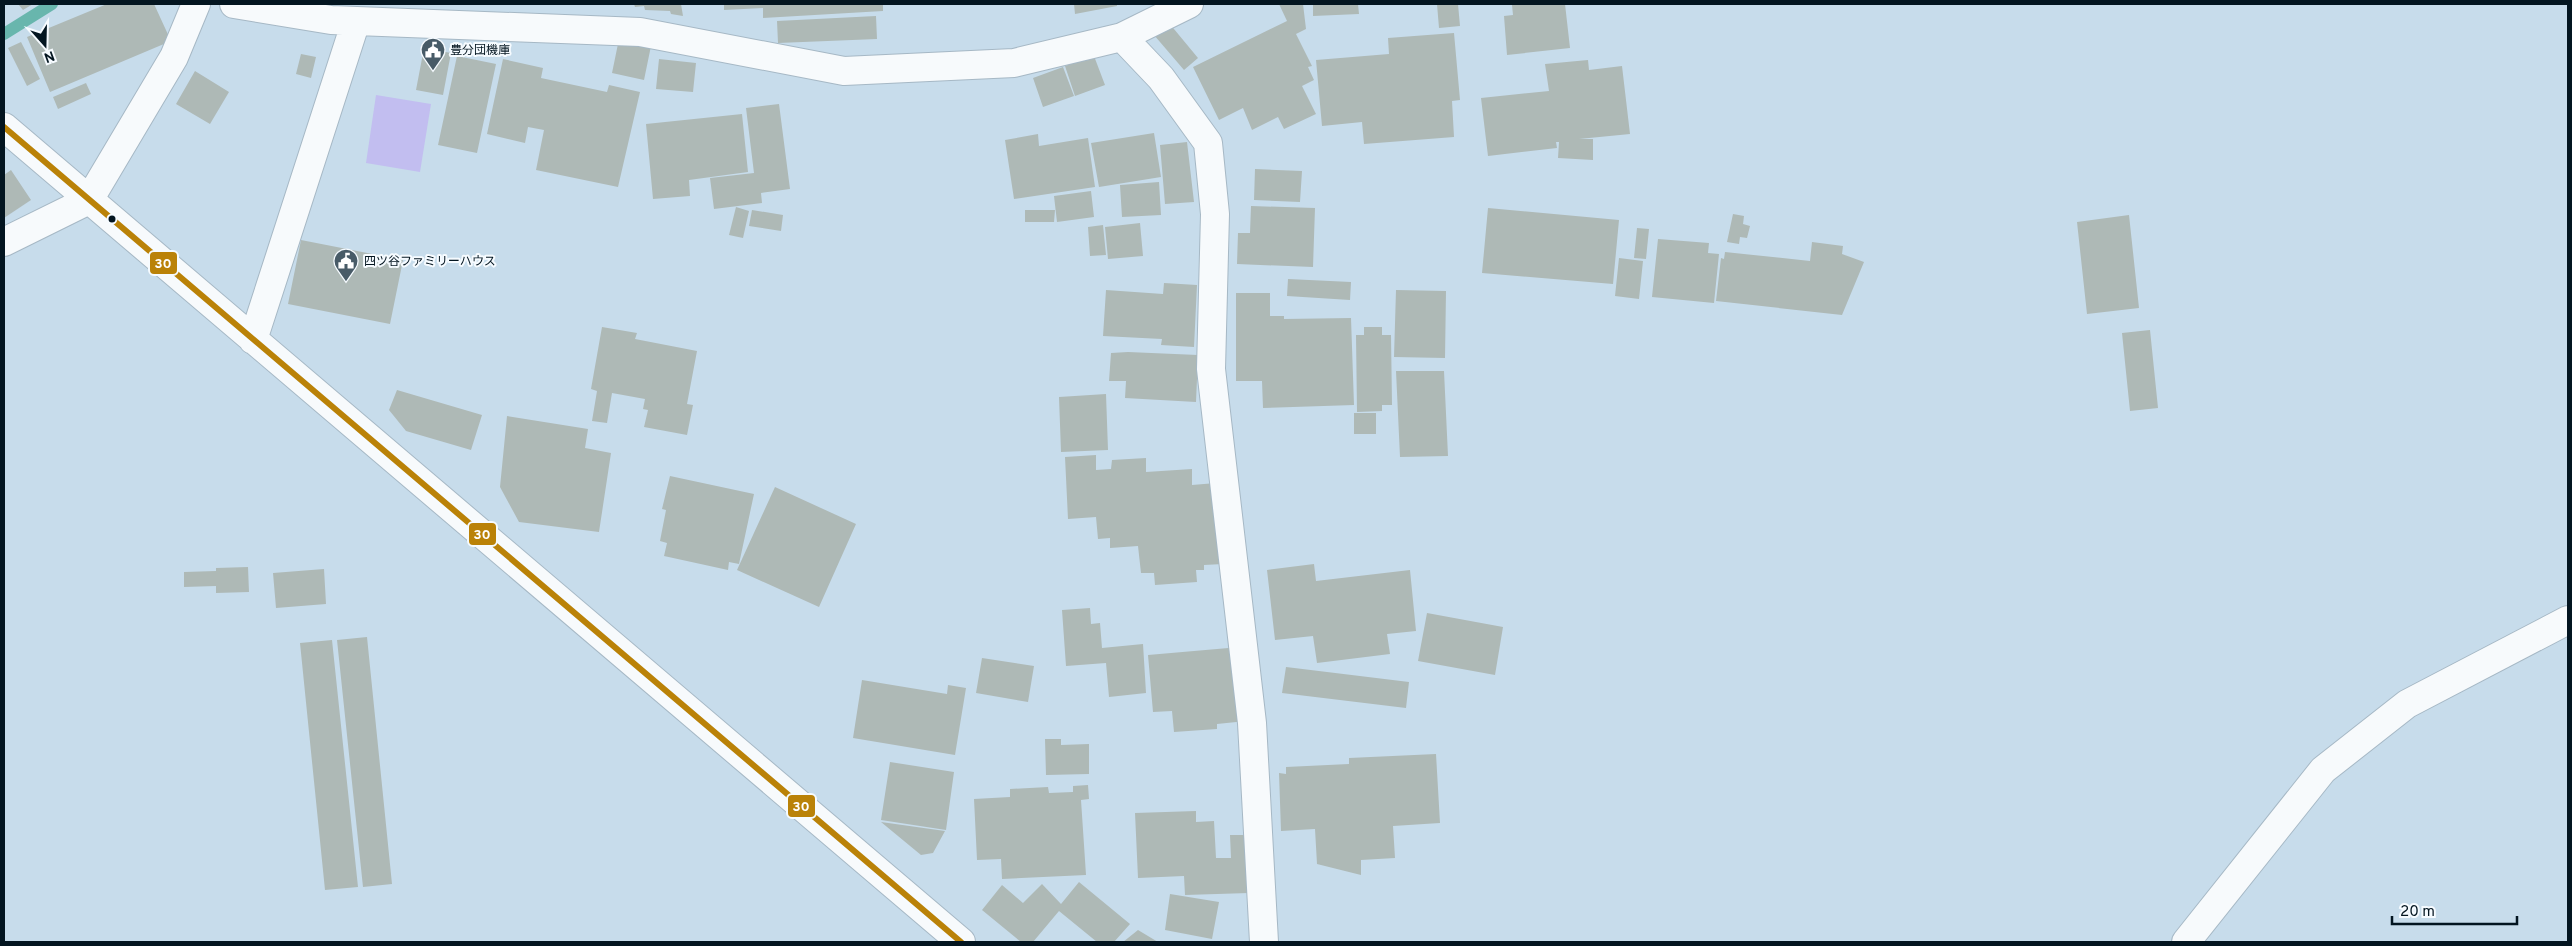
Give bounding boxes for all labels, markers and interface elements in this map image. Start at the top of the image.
north arrow [20,20,70,70]
public building icon: 豊分団機庫 [420,37,446,71]
place label: 豊分団機庫 [450,43,510,59]
text: N [41,46,57,66]
unlabelled marker [107,214,117,224]
public building icon: 四ツ谷ファミリーハウス [333,248,359,282]
line badge: 30 [149,251,178,275]
place label: 四ツ谷ファミリーハウス [364,254,496,270]
text: 30 [154,256,172,273]
line badge: 30 [468,522,497,546]
text: 30 [473,527,491,544]
line badge: 30 [787,794,816,818]
text: 30 [792,799,810,816]
scale bar [2392,894,2517,926]
text: 20 m [2400,903,2435,922]

